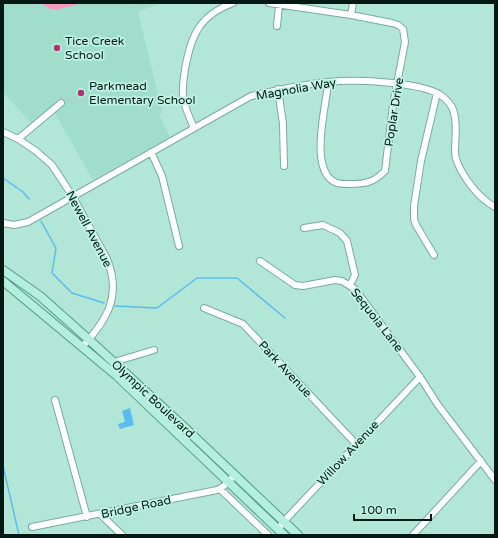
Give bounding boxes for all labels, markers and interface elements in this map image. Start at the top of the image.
place label: Tice Creek School [65,34,125,62]
marker: Tice Creek School [52,43,62,53]
street label: Magnolia Way [255,75,338,103]
street label: Poplar Drive [382,76,406,148]
place label: Parkmead Elementary School [89,79,196,107]
marker: Parkmead Elementary School [76,88,86,98]
street label: Newell Avenue [63,188,115,270]
street label: Sequoia Lane [348,285,406,355]
street label: Park Avenue [255,338,315,400]
street label: Olympic Boulevard [109,357,197,441]
street label: Willow Avenue [314,417,382,488]
street label: Bridge Road [100,493,172,521]
scale bar [354,496,431,522]
text: 100 m [360,503,397,517]

